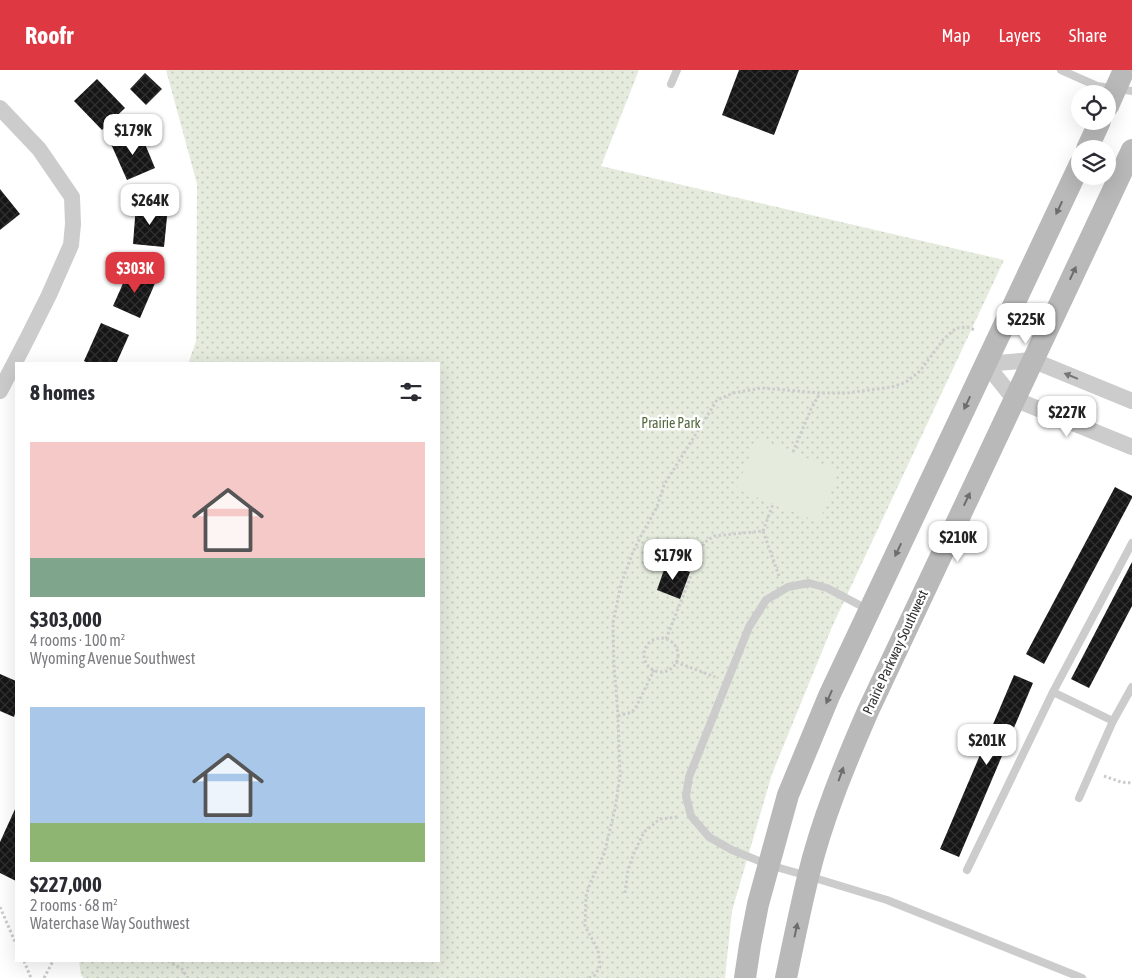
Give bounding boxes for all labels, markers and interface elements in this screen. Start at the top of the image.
text: Roofr [25,22,73,49]
text: Map [941,25,970,46]
text: Layers [998,25,1041,46]
text: Share [1069,25,1107,46]
map controls [1071,85,1116,185]
button: locate [1071,85,1116,130]
pin: $179K [98,114,168,156]
text: $179K [114,121,152,139]
button: layers [1071,140,1116,185]
pin: $264K [115,184,185,226]
text: $264K [131,191,169,209]
one-way arrow [1055,201,1063,216]
pin: $303K [100,252,170,294]
text: $303K [116,259,154,277]
one-way arrow [1070,266,1078,280]
pin: $225K [991,302,1061,345]
text: $225K [1007,310,1045,328]
one-way arrow [1063,372,1078,379]
icon: filters [397,378,425,406]
text: 8 homes [30,380,95,404]
one-way arrow [963,396,971,410]
pin: $227K [1032,396,1102,438]
text: $227K [1048,403,1086,421]
park label: Prairie Park [641,415,701,431]
icon: home [183,475,273,565]
one-way arrow [963,492,971,506]
pin: $210K [923,520,993,563]
text: $210K [939,528,977,546]
pin: $179K [638,538,708,581]
one-way arrow [894,543,902,557]
text: $179K [654,546,692,564]
street label: Prairie Parkway Southwest [859,587,931,717]
text: $303,000 [30,607,102,631]
text: 4 rooms · 100 m² [30,631,125,649]
text: Wyoming Avenue Southwest [30,649,195,667]
one-way arrow [825,690,833,704]
pin: $201K [952,724,1022,766]
text: $201K [968,731,1006,749]
icon: home [183,740,273,830]
one-way arrow [838,767,845,782]
text: $227,000 [30,872,102,896]
text: 2 rooms · 68 m² [30,896,118,914]
text: Waterchase Way Southwest [30,914,190,932]
one-way arrow [793,922,801,938]

